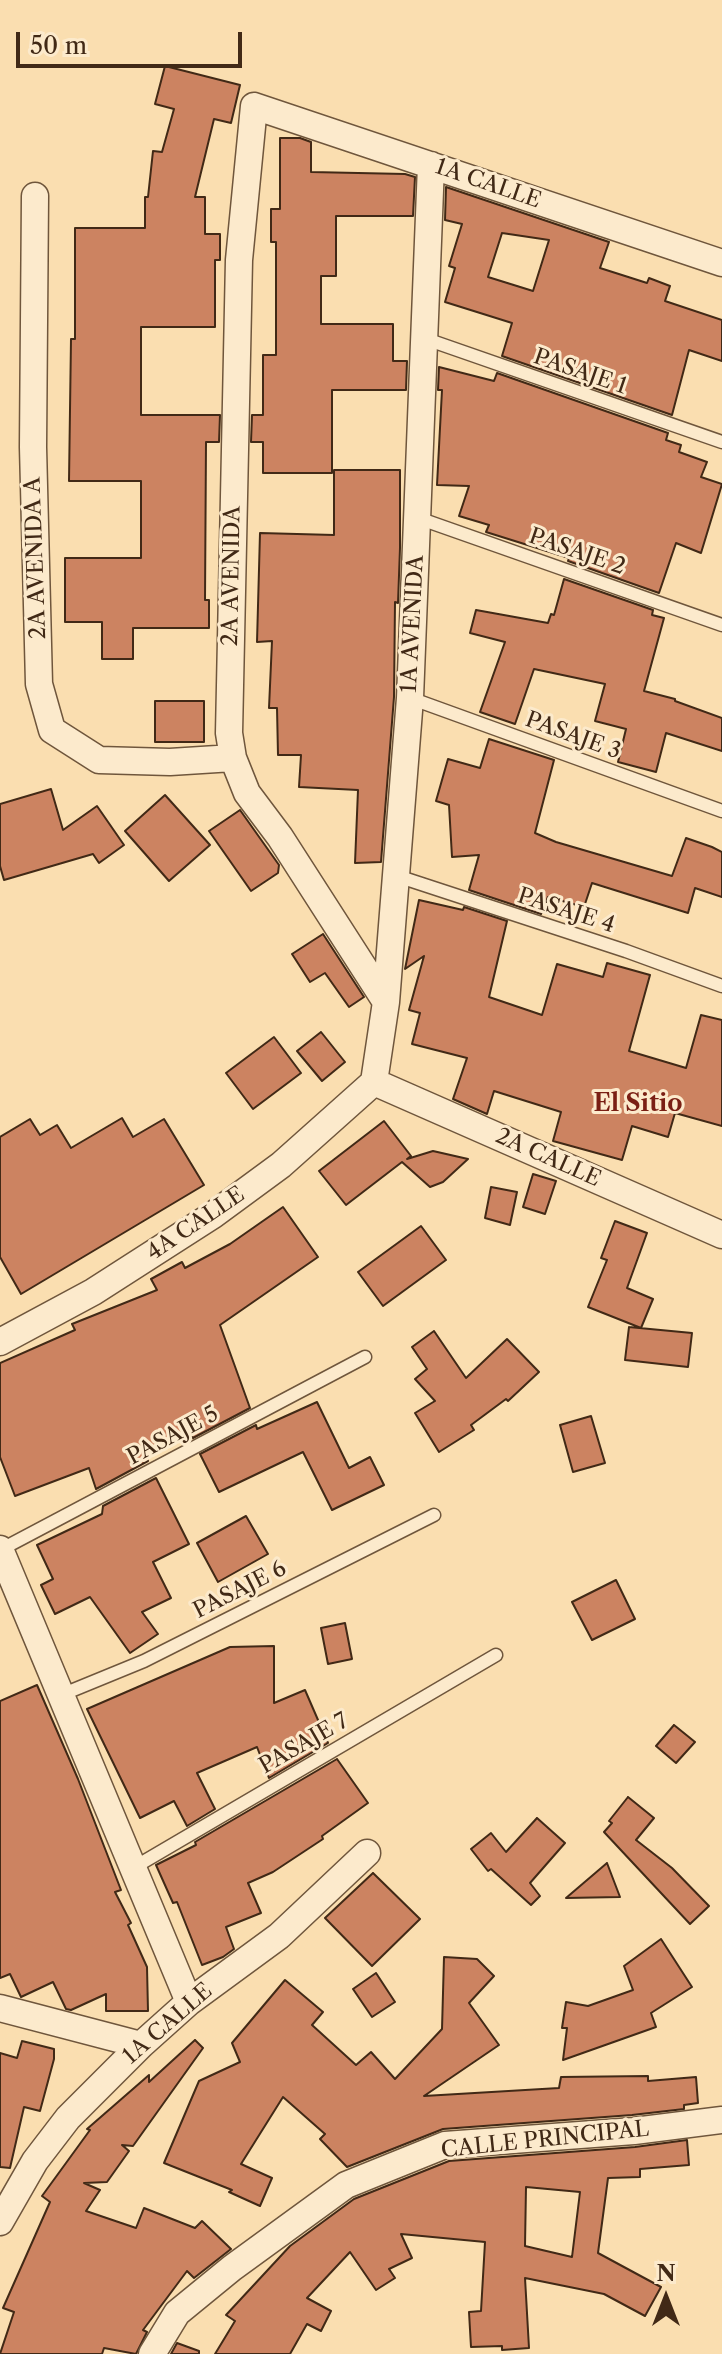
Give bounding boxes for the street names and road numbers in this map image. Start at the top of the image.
street label: 1A CALLE [432,154,544,214]
street label: PASAJE 1 [530,344,630,400]
street label: 2A AVENIDA A [20,476,52,640]
street label: 2A AVENIDA [218,506,246,646]
street label: PASAJE 2 [525,523,629,581]
street label: 1A AVENIDA [396,554,430,694]
street label: PASAJE 3 [522,707,624,765]
street label: PASAJE 4 [514,883,618,939]
street label: 2A CALLE [491,1123,605,1193]
street label: 4A CALLE [142,1182,250,1266]
street label: PASAJE 5 [123,1401,223,1471]
street label: PASAJE 6 [189,1555,291,1625]
street label: PASAJE 7 [255,1708,353,1780]
street label: 1A CALLE [118,1978,218,2070]
street label: CALLE PRINCIPAL [440,2116,650,2164]

